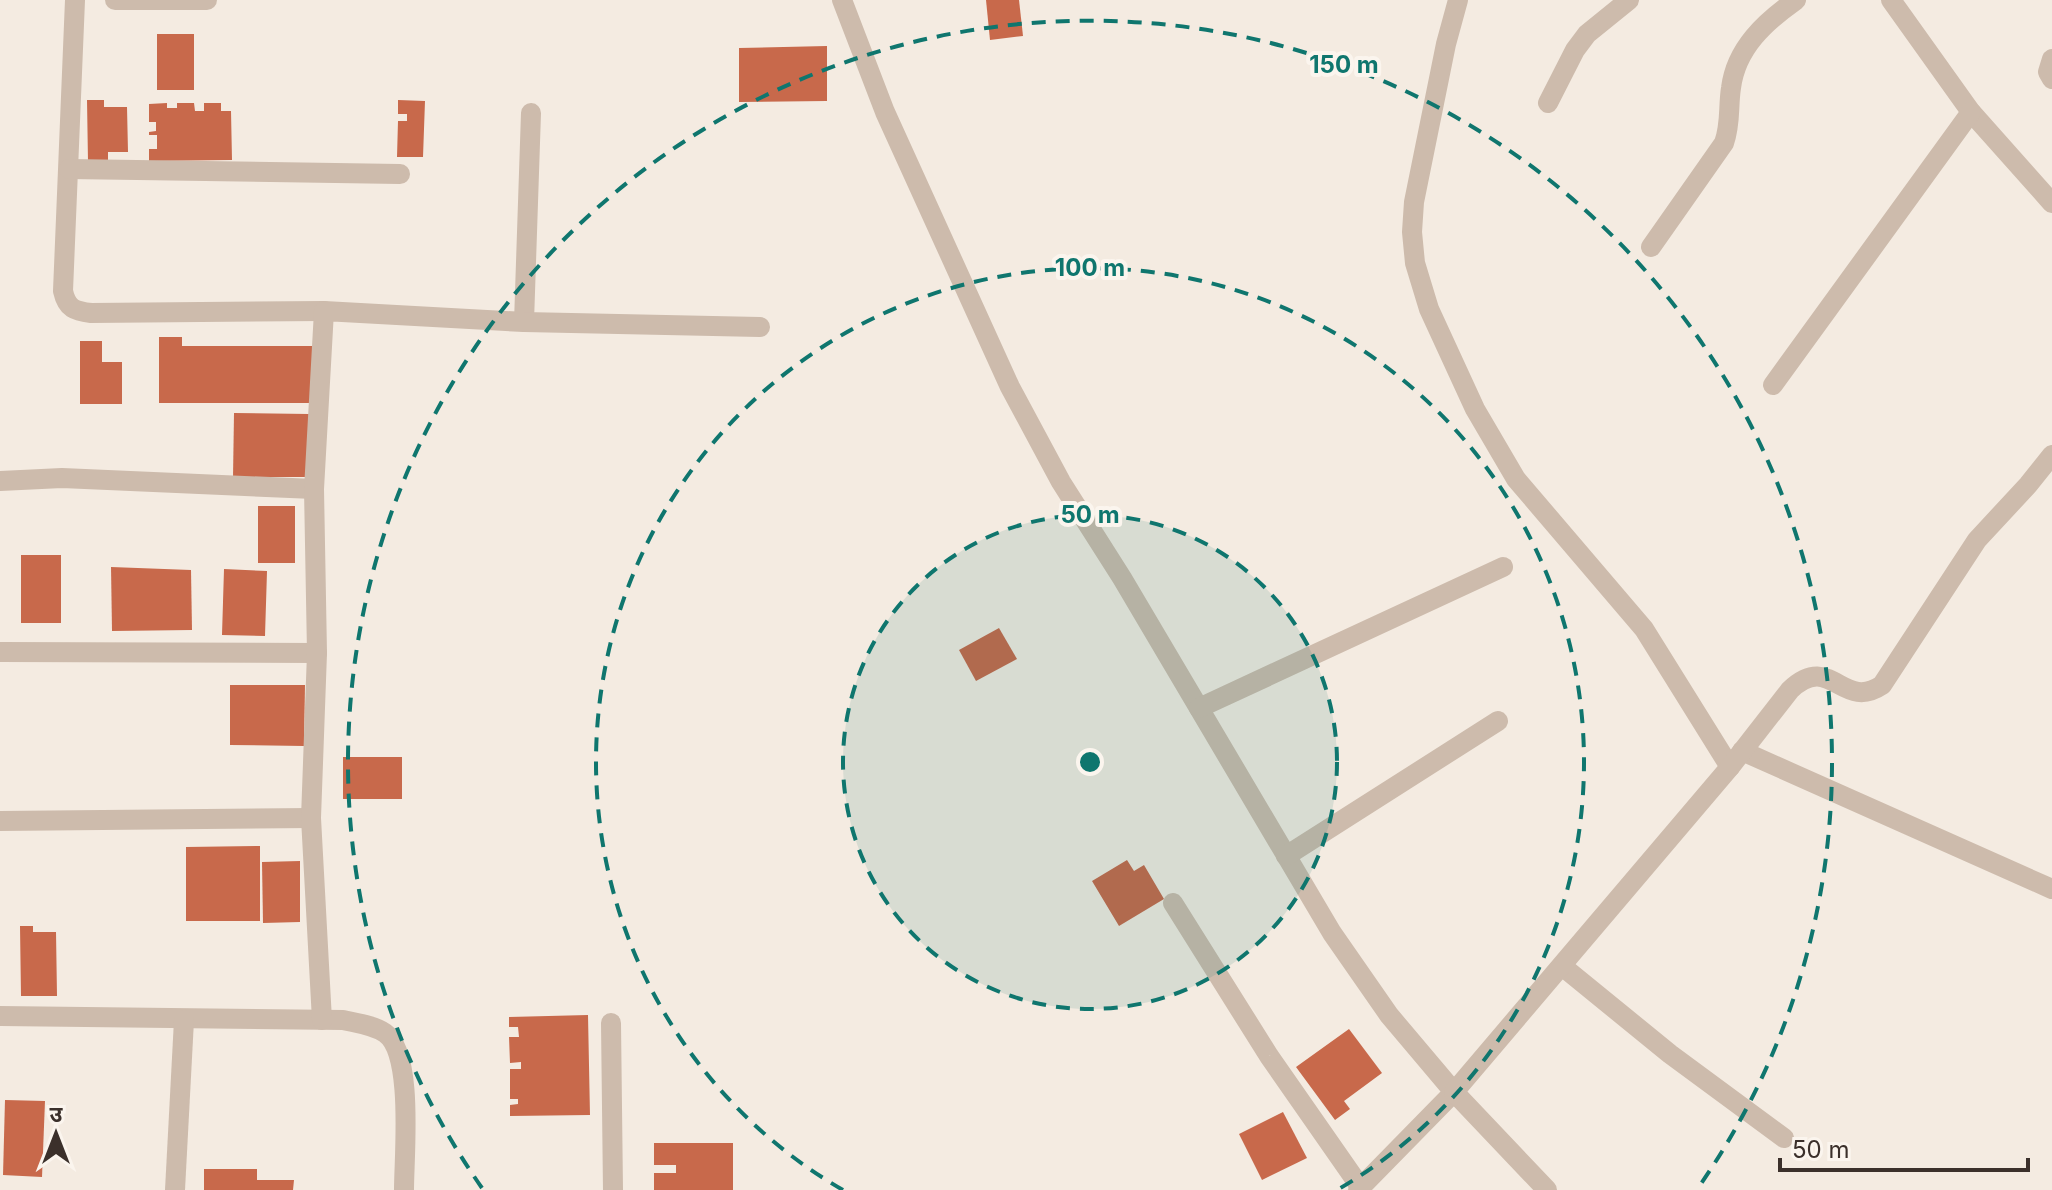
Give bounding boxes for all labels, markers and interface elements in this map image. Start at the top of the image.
text: 150 m [1309,50,1379,79]
text: 100 m [1055,253,1125,282]
text: 50 m [1060,500,1120,529]
centre of rings [1076,748,1104,776]
north arrow [16,1094,96,1174]
text: उ [50,1101,64,1127]
scale bar [1780,1122,2028,1172]
text: 50 m [1792,1135,1850,1164]

